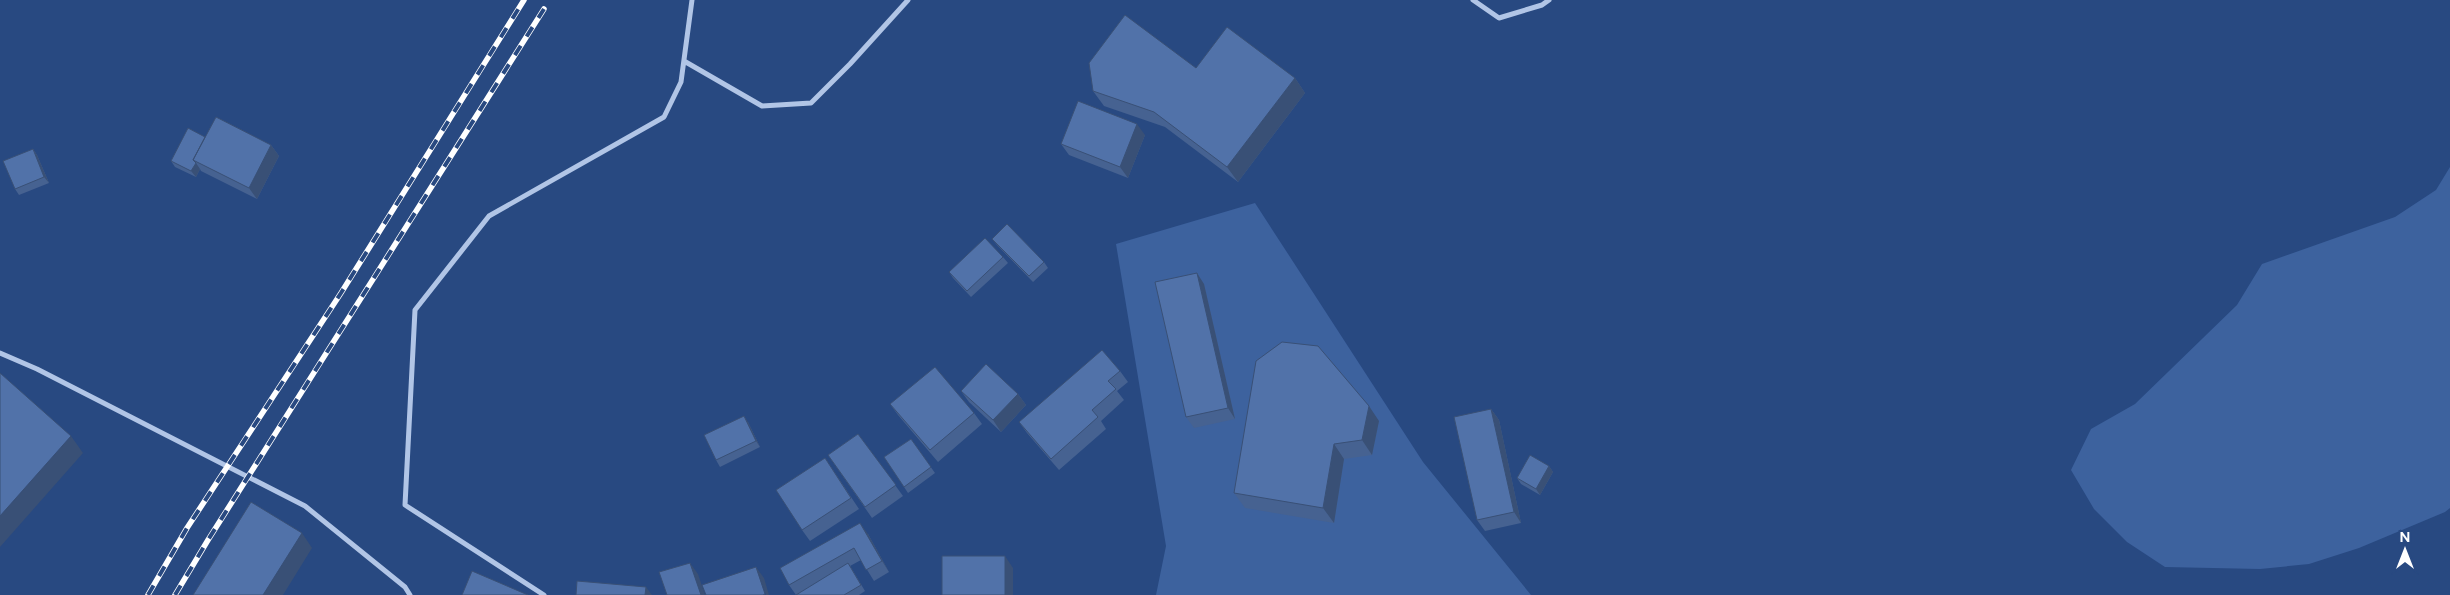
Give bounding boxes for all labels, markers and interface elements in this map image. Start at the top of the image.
north arrow [2380,525,2430,575]
text: N [2400,529,2410,546]

